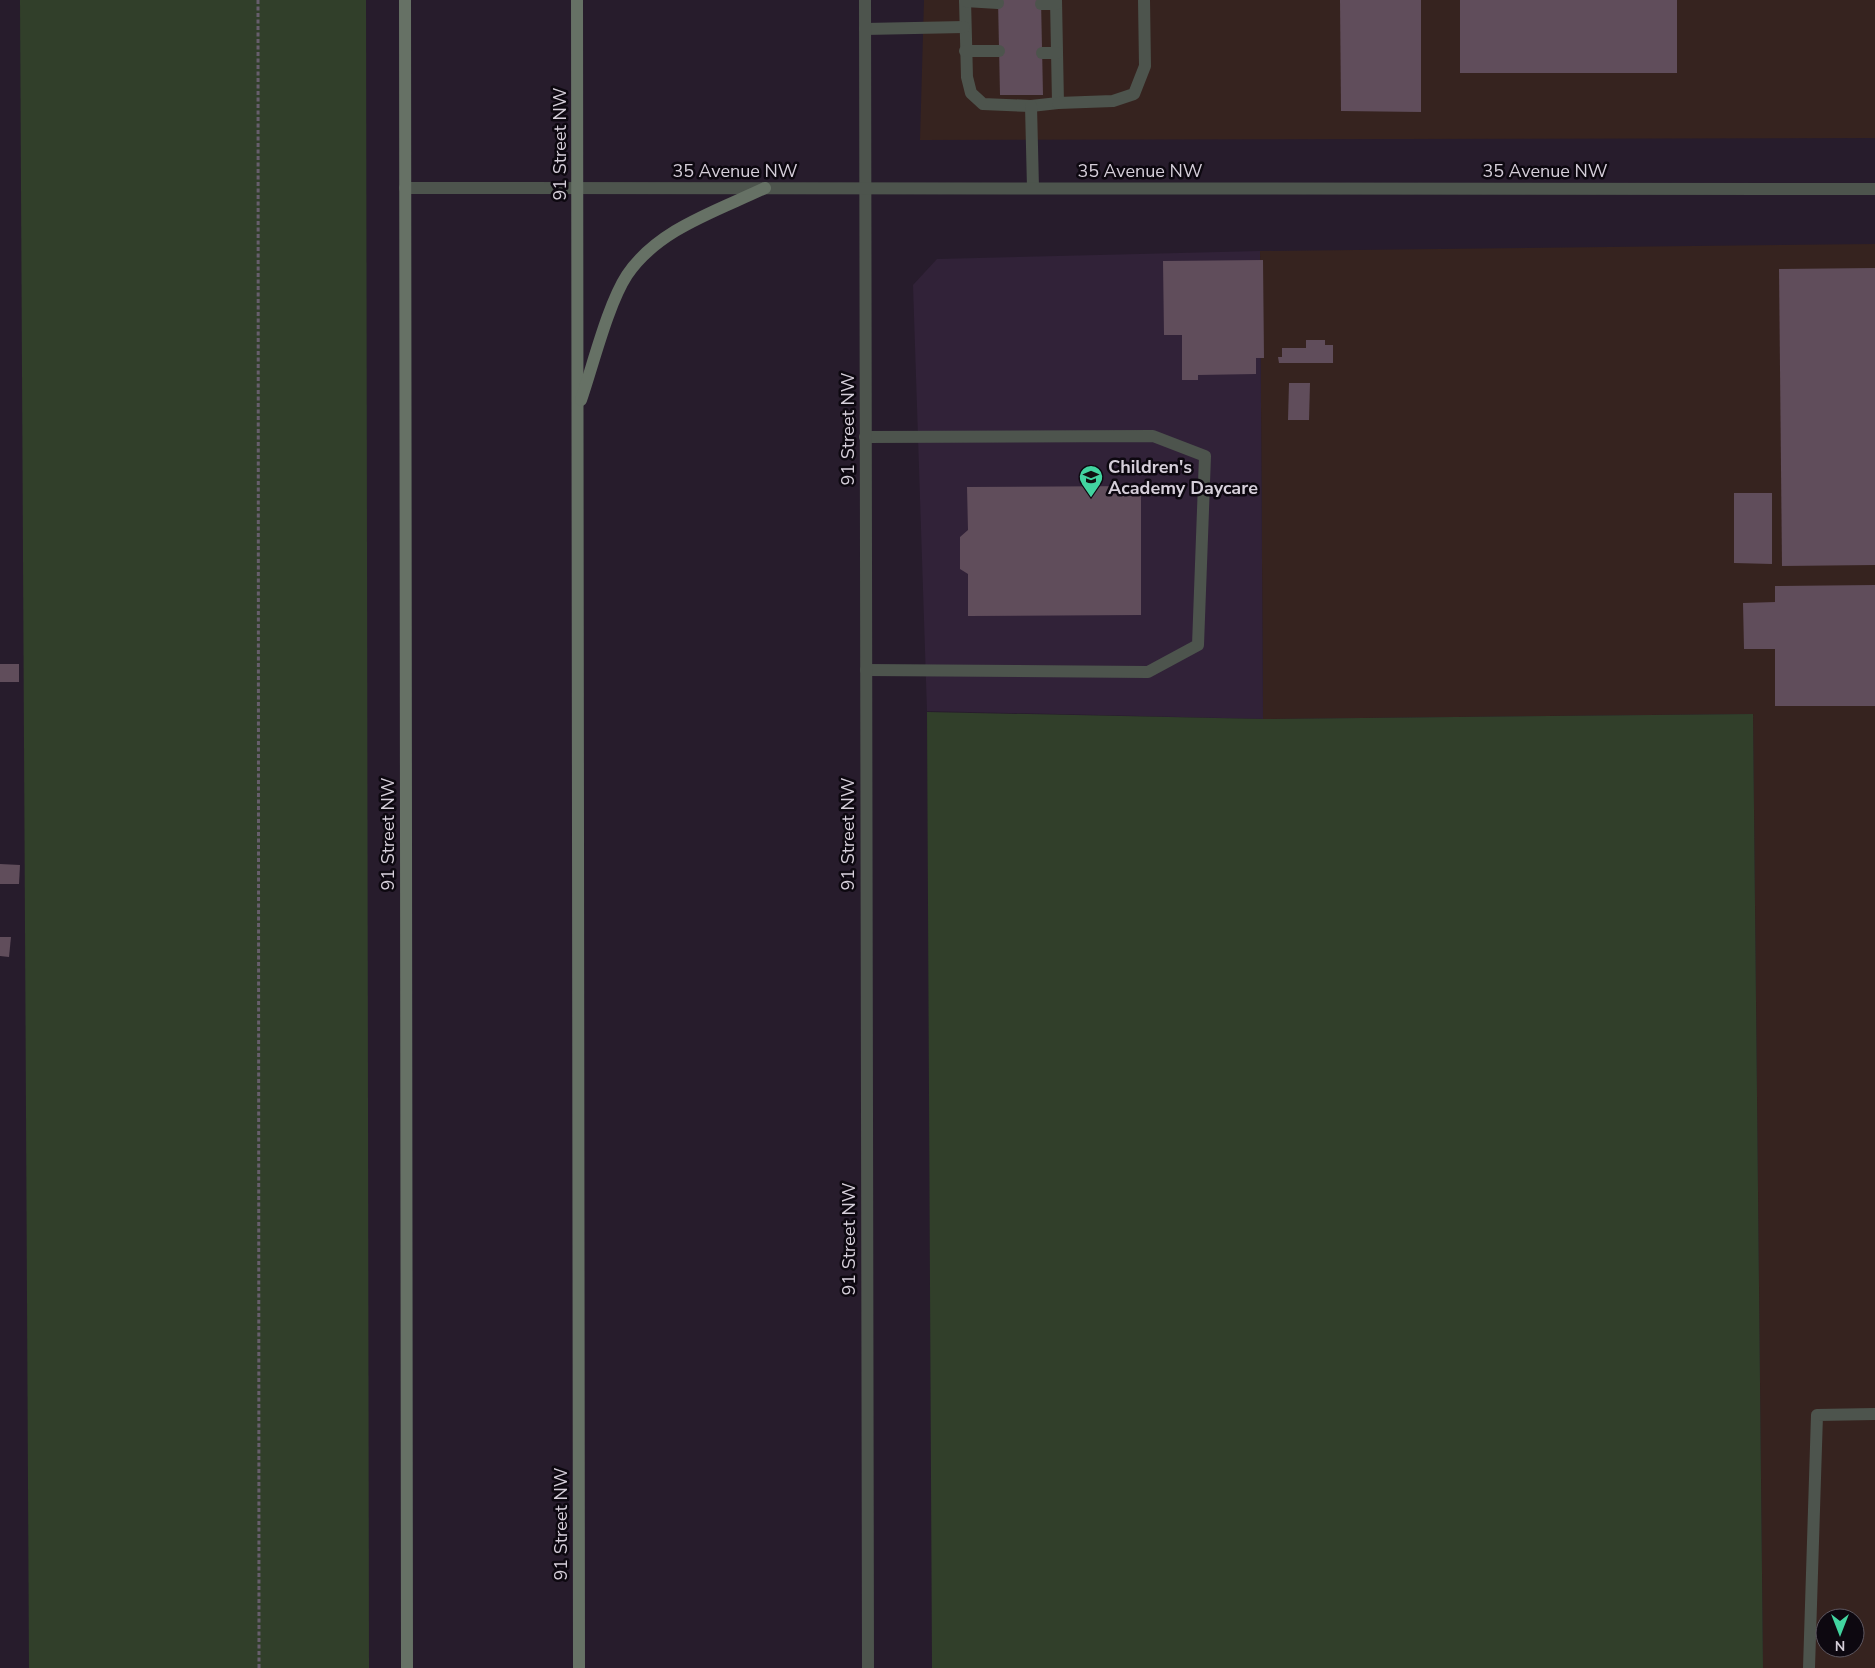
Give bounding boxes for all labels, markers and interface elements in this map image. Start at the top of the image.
street label: 91 Street NW [548,87,572,201]
street label: 35 Avenue NW [672,159,798,183]
street label: 35 Avenue NW [1077,159,1203,183]
street label: 35 Avenue NW [1482,159,1608,183]
street label: 91 Street NW [836,372,860,486]
place label: Children's Academy Daycare [1108,455,1258,500]
school or university icon: Children's Academy Daycare [1078,464,1104,498]
street label: 91 Street NW [376,777,400,891]
street label: 91 Street NW [836,777,860,891]
street label: 91 Street NW [837,1182,861,1296]
street label: 91 Street NW [549,1467,573,1581]
north arrow [1815,1608,1865,1658]
text: N [1835,1636,1845,1655]

